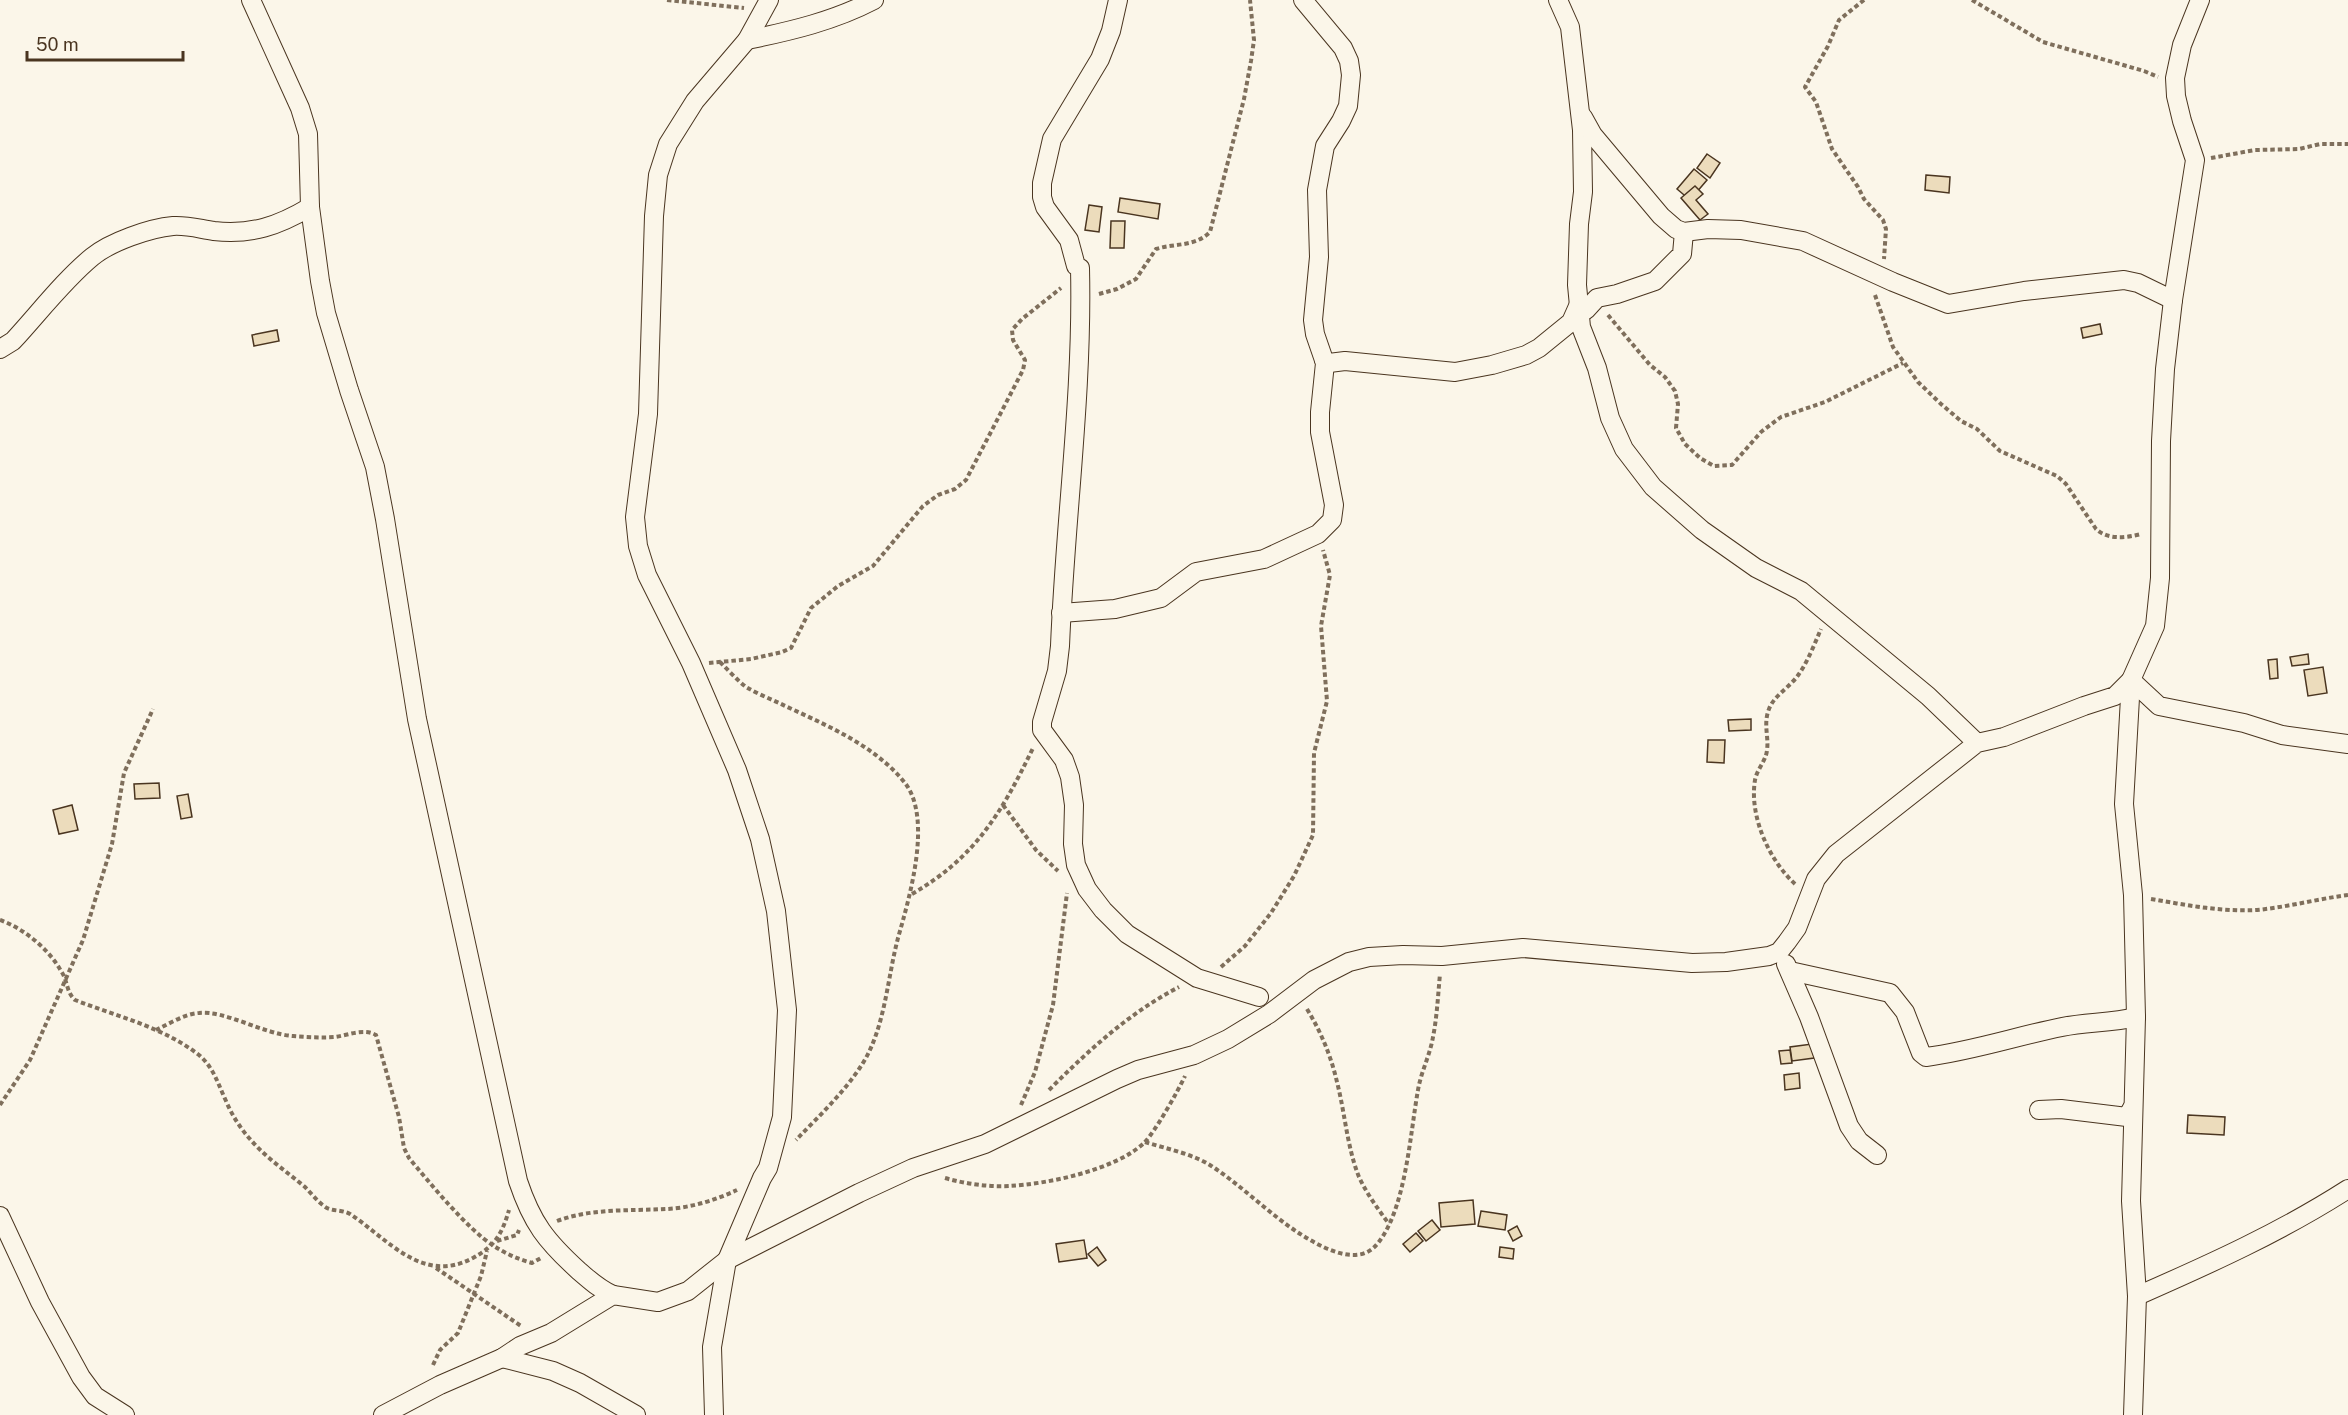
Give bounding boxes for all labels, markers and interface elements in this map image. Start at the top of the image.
scale bar [27,24,183,62]
text: 50 m [36,34,79,55]

